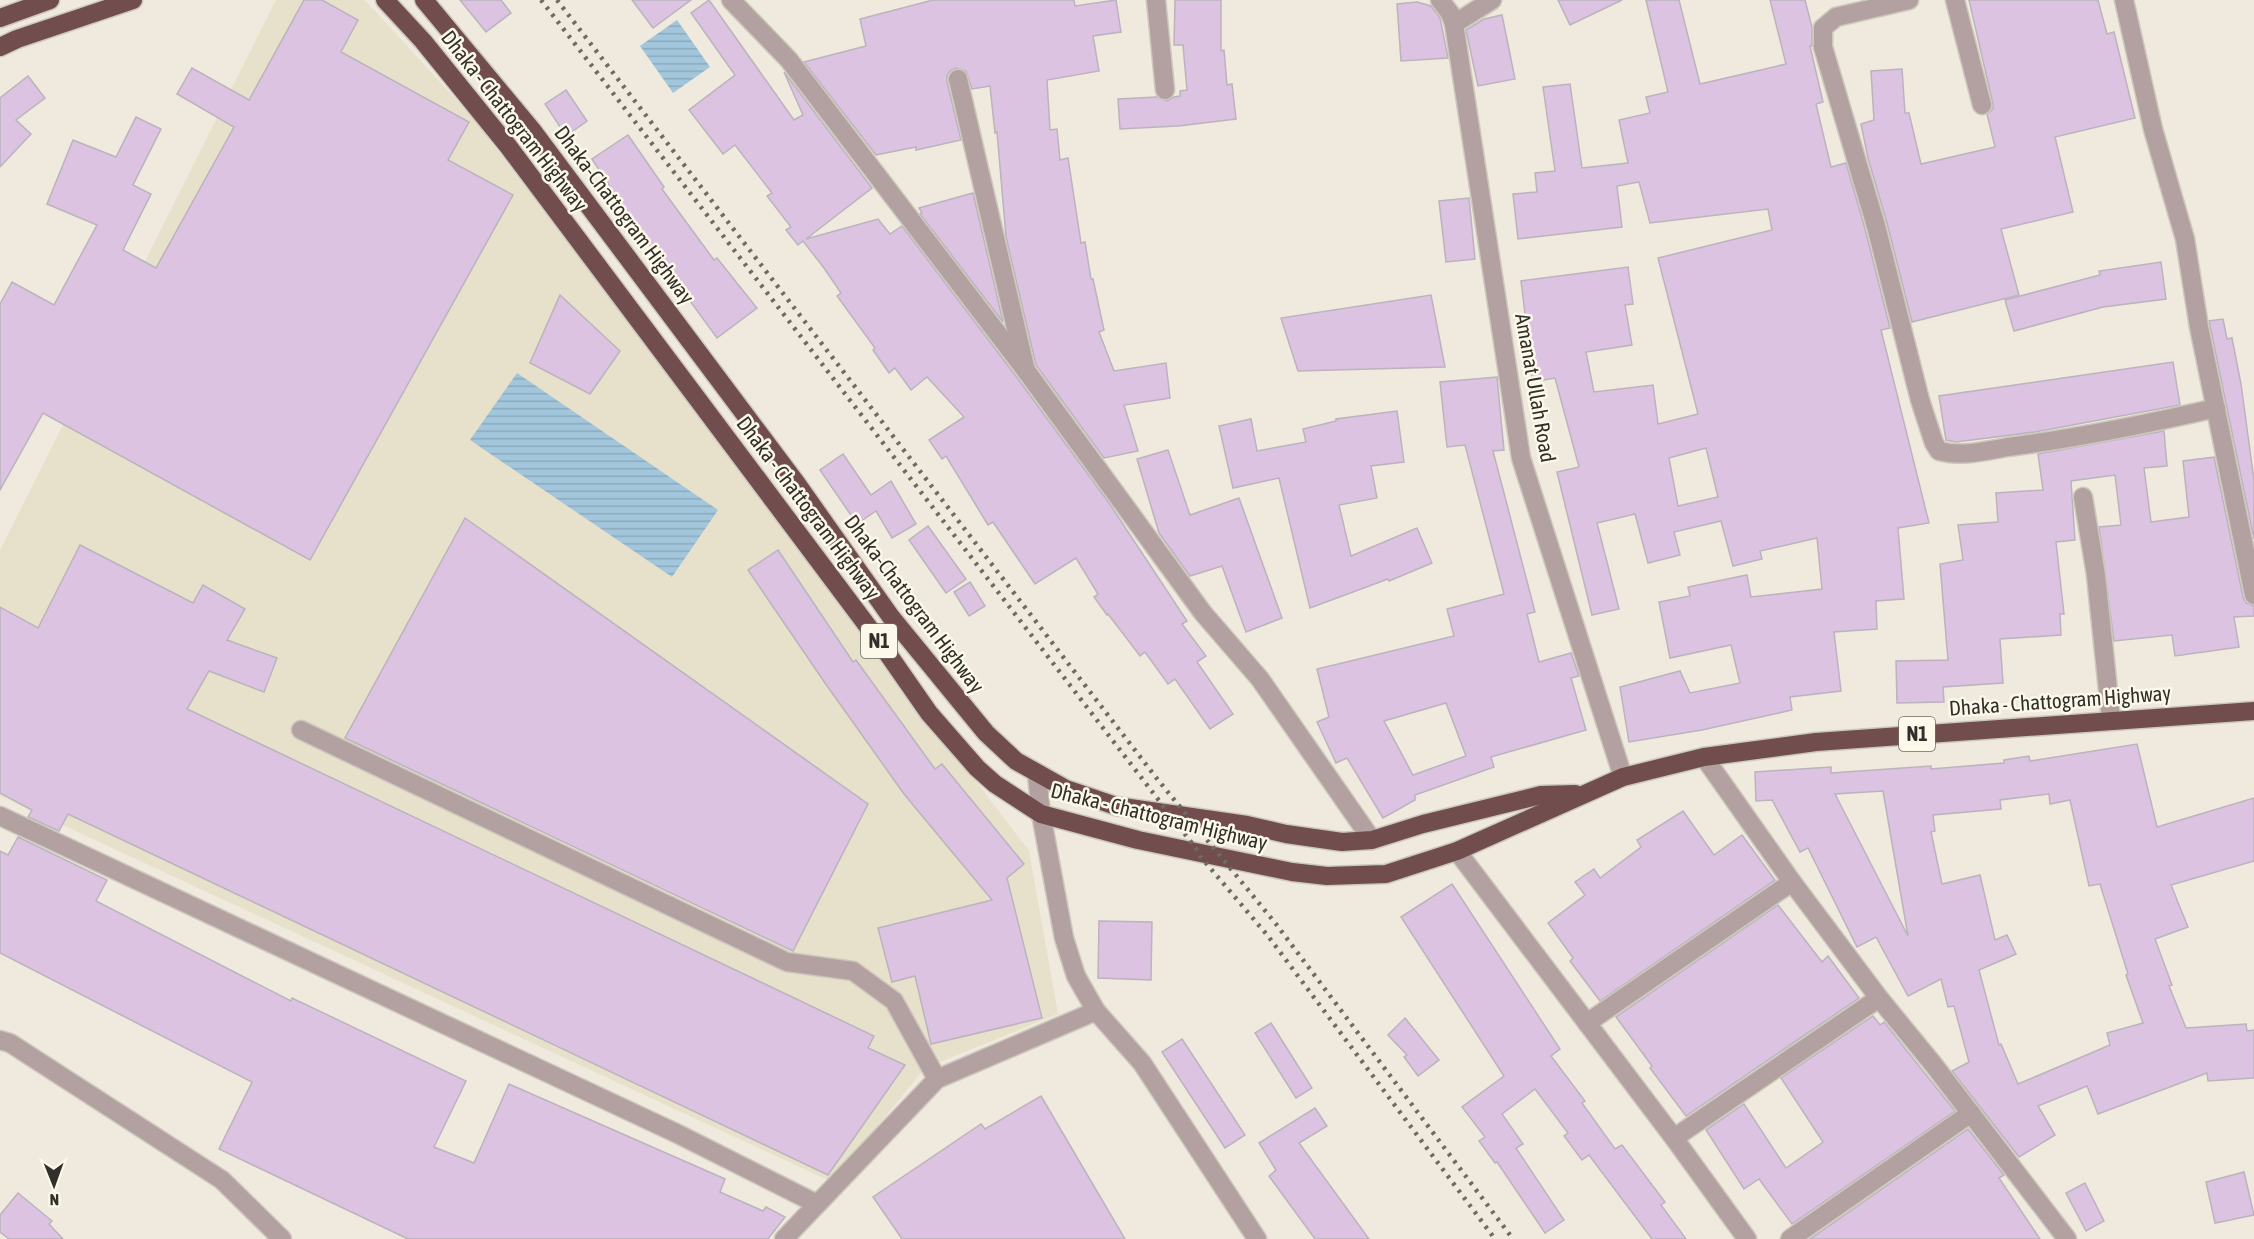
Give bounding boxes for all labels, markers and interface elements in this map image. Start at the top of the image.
street label: Dhaka - Chattogram Highway [437,25,593,216]
street label: Dhaka-Chattogram Highway [550,121,700,308]
street label: Amanat Ullah Road [1511,312,1561,464]
street label: Dhaka - Chattogram Highway [732,411,886,604]
street label: Dhaka-Chattogram Highway [840,510,990,697]
road number: N1 [861,624,897,658]
street label: Dhaka - Chattogram Highway [1948,680,2172,720]
road number: N1 [1899,717,1935,751]
street label: Dhaka - Chattogram Highway [1048,777,1270,855]
north arrow [24,1155,84,1215]
text: N [49,1191,59,1209]

